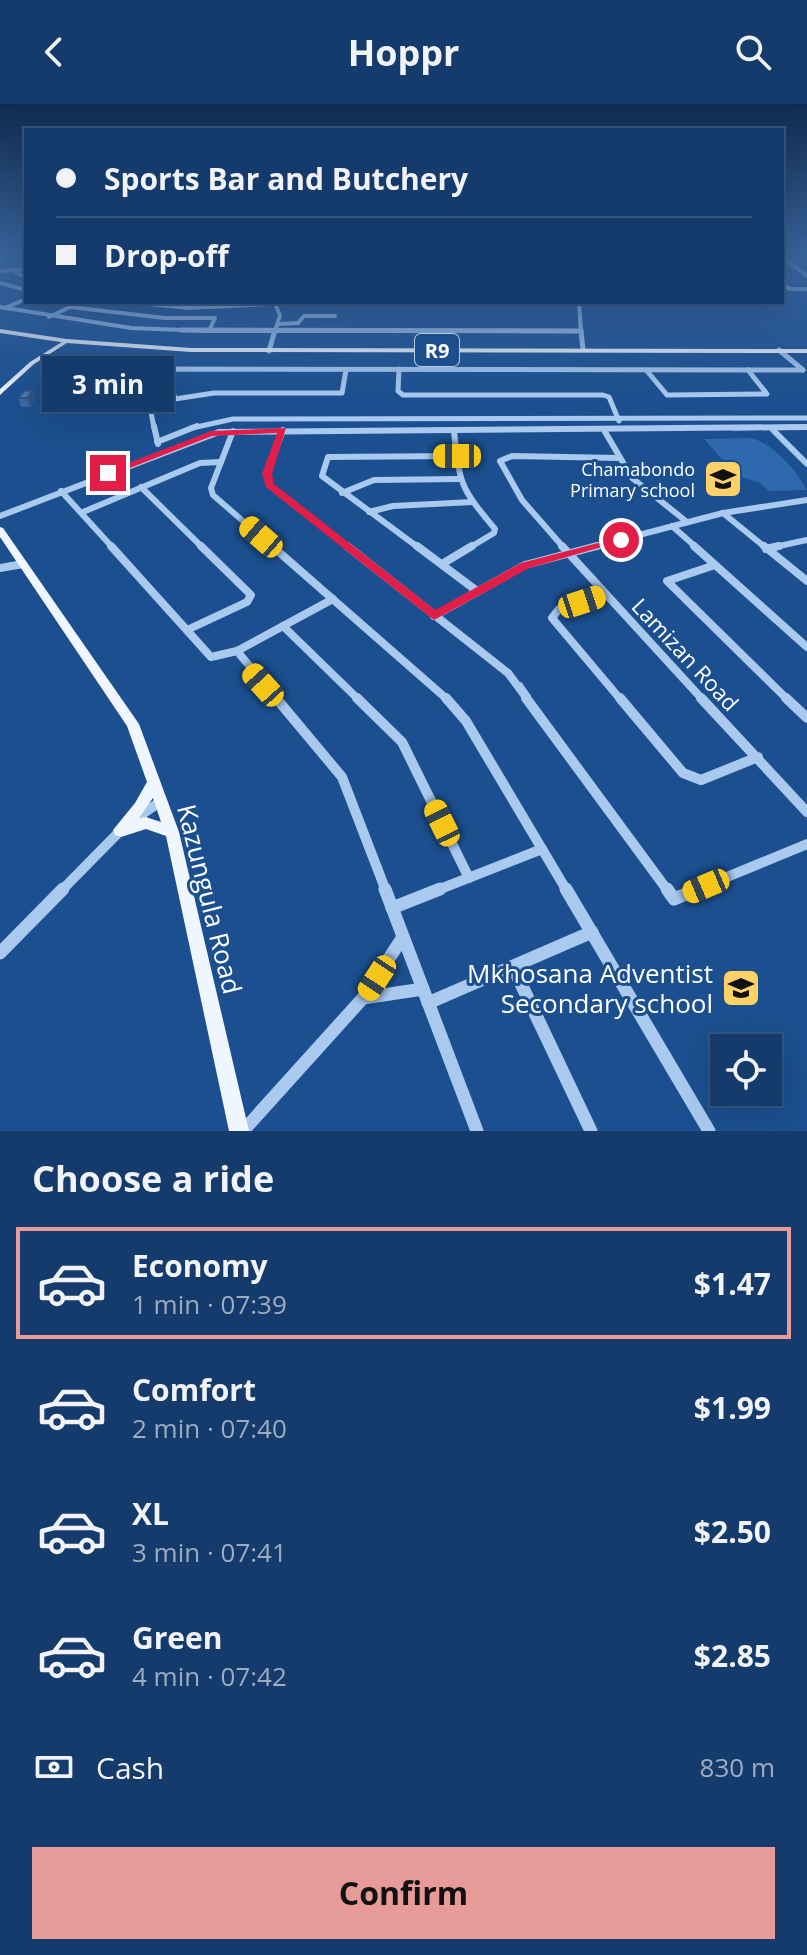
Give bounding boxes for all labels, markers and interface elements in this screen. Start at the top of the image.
text: Hoppr [348,28,459,77]
icon: back [32,30,76,74]
icon: search [731,30,775,74]
text: Sports Bar and Butchery [104,158,468,199]
text: Drop-off [104,235,229,276]
road number: R9 [415,334,459,366]
callout: 3 min [42,357,174,413]
text: 3 min [72,366,144,402]
car [433,444,481,468]
route end [90,455,126,491]
place label: Chamabondo Primary school [570,457,695,502]
school or university icon: Chamabondo Primary school [702,458,744,500]
car [235,512,287,562]
route start [603,522,639,558]
car [555,583,609,621]
street label: Lamizan Road [626,591,746,717]
car [238,659,288,711]
car [421,796,463,850]
street label: Kazungula Road [169,800,251,998]
car [679,866,733,906]
car [354,951,400,1005]
place label: Mkhosana Adventist Secondary school [467,955,713,1021]
school or university icon: Mkhosana Adventist Secondary school [720,967,762,1009]
map controls [710,1034,782,1106]
button: locate [710,1034,782,1106]
text: Choose a ride [32,1154,274,1203]
text: Economy [132,1245,268,1286]
icon: car [36,1247,108,1319]
text: $1.47 [694,1263,771,1304]
text: 1 min · 07:39 [132,1286,287,1322]
text: Comfort [132,1369,256,1410]
icon: car [36,1371,108,1443]
text: $1.99 [694,1387,771,1428]
text: 2 min · 07:40 [132,1410,287,1446]
text: XL [132,1493,169,1534]
icon: car [36,1495,108,1567]
text: $2.50 [694,1511,771,1552]
text: 3 min · 07:41 [132,1534,287,1570]
text: Green [132,1617,223,1658]
icon: car [36,1619,108,1691]
text: $2.85 [694,1635,771,1676]
text: 4 min · 07:42 [132,1658,287,1694]
icon: cash [32,1745,76,1789]
text: Cash [96,1747,164,1788]
text: 830 m [700,1749,775,1785]
button: Confirm [32,1847,775,1939]

